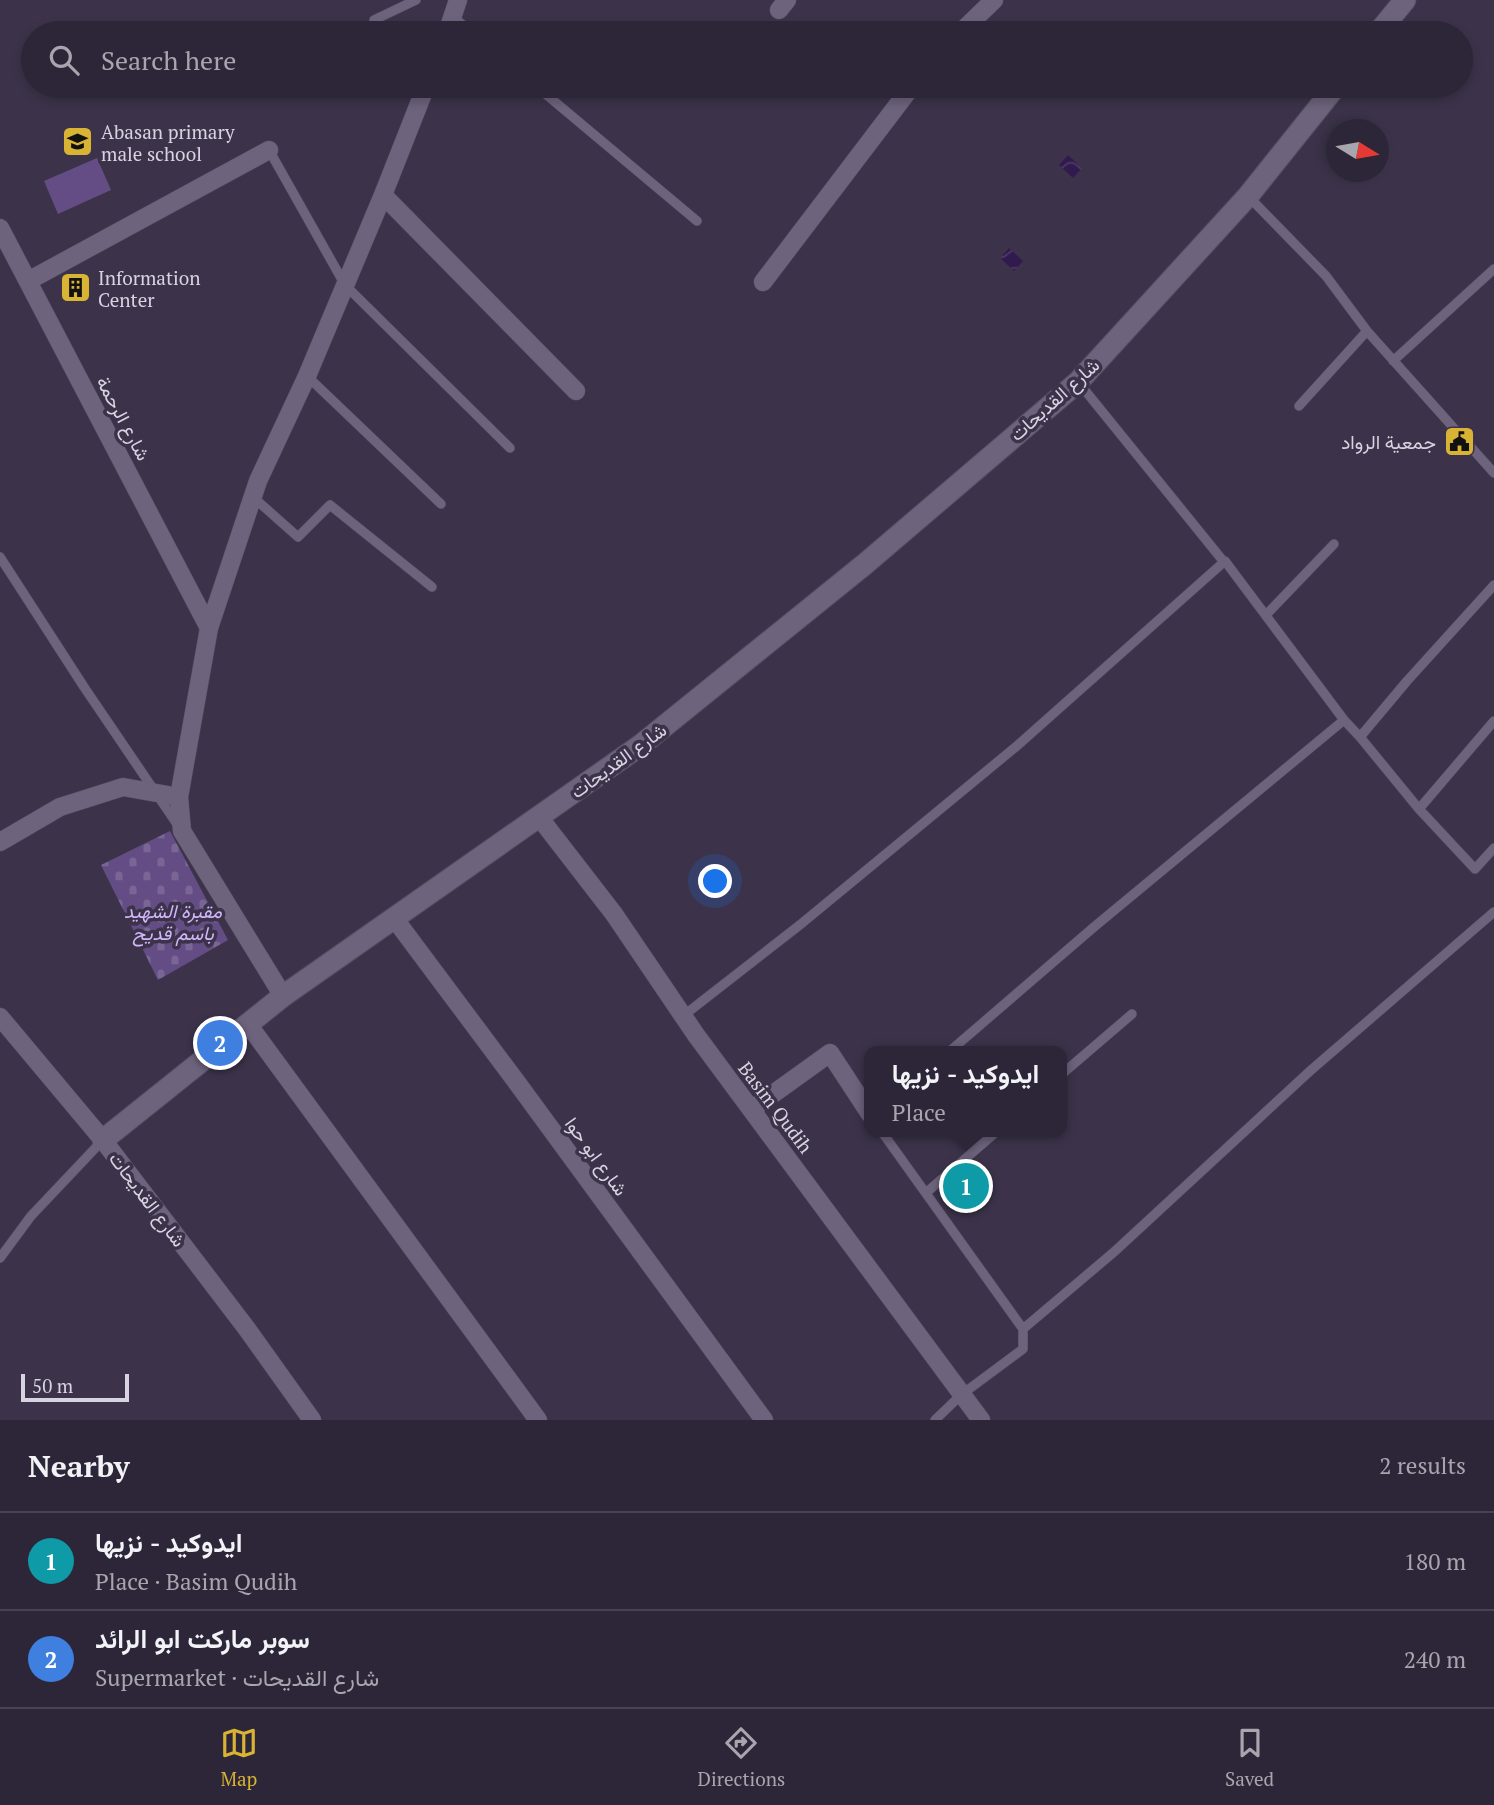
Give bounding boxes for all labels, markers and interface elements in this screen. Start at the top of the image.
search box [21,21,1473,98]
icon: search [45,41,83,79]
text: Search here [101,43,236,77]
place label: Abasan primary male school [101,119,235,166]
north arrow [1326,119,1389,182]
school or university icon: Abasan primary male school [61,125,95,159]
place label: Information Center [98,265,201,312]
building icon: Information Center [58,271,92,305]
street label: شارع القديحات [1004,352,1105,447]
street label: شارع الرحمة [90,371,157,465]
public building icon: جمعية الرواد [1442,424,1476,458]
place label: جمعية الرواد [1341,429,1436,454]
street label: شارع القديحات [565,717,672,804]
your location [698,864,732,898]
park label: مقبرة الشهيد باسم قديح [124,898,223,947]
pin: 2 [197,1017,243,1069]
popup [864,1046,1067,1137]
street label: Basim Qudih [733,1056,819,1158]
text: ايدوكيد - نزيها [892,1056,1039,1090]
text: Place [892,1097,946,1128]
street label: شارع ابو حوا [559,1112,634,1201]
street label: شارع القديحات [103,1146,192,1252]
pin: 1 [943,1160,989,1212]
scale bar [21,1371,130,1403]
text: 50 m [32,1373,73,1398]
text: Nearby [28,1446,130,1486]
text: 2 results [1379,1450,1466,1481]
text: ايدوكيد - نزيها [95,1525,242,1559]
text: 1 [45,1546,58,1577]
text: 180 m [1404,1546,1466,1577]
text: Place · Basim Qudih [95,1566,297,1597]
text: سوبر ماركت ابو الرائد [95,1621,310,1655]
text: 2 [45,1644,58,1675]
text: 240 m [1404,1644,1466,1675]
text: Supermarket · شارع القديحات [95,1662,379,1693]
tab: Map [220,1724,258,1791]
tab: Directions [698,1724,785,1791]
tab: Saved [1225,1724,1274,1791]

